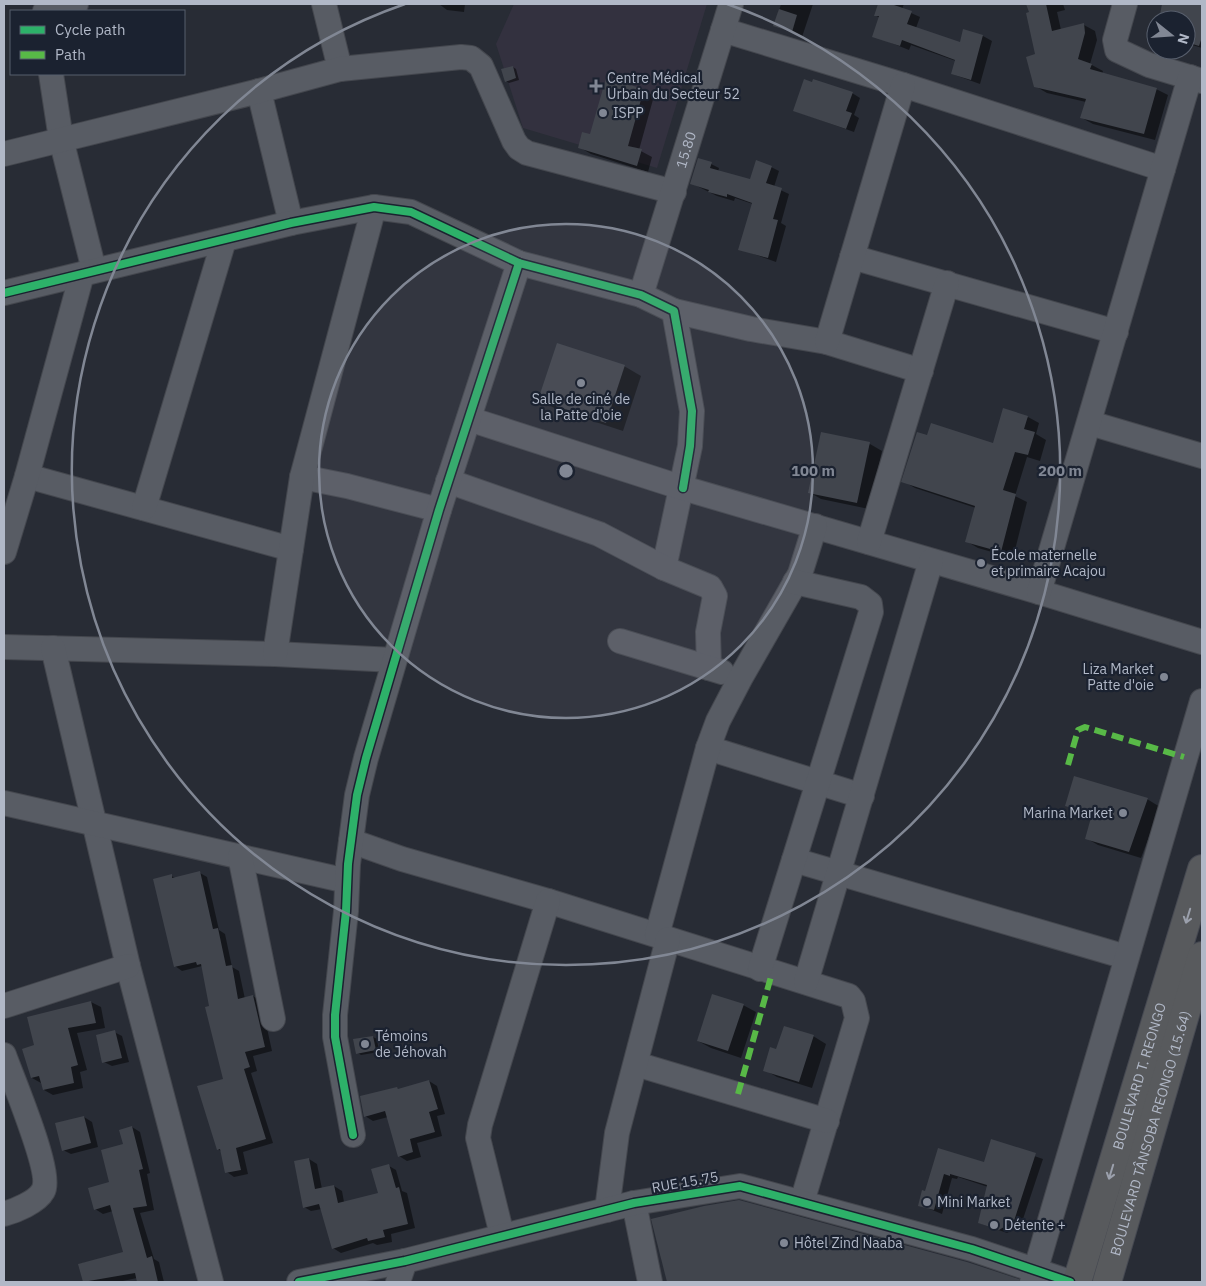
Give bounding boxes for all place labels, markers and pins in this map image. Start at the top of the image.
place label: Centre Médical Urbain du Secteur 52 [607,69,740,103]
marker: Centre Médical Urbain du Secteur 52 [589,79,603,93]
place label: ISPP [613,104,644,122]
marker: ISPP [597,107,609,119]
marker: Salle de ciné de la Patte d'oie [575,377,587,389]
place label: Salle de ciné de la Patte d'oie [532,390,631,424]
centre of rings [557,462,575,480]
place label: École maternelle et primaire Acajou [991,545,1106,580]
marker: École maternelle et primaire Acajou [975,557,987,569]
place label: Liza Market Patte d'oie [1082,660,1154,694]
marker: Liza Market Patte d'oie [1158,671,1170,683]
place label: Marina Market [1023,804,1113,822]
marker: Marina Market [1117,807,1129,819]
place label: Témoins de Jéhovah [375,1027,447,1061]
marker: Témoins de Jéhovah [359,1038,371,1050]
place label: Mini Market [937,1193,1010,1211]
marker: Mini Market [921,1196,933,1208]
place label: Détente + [1004,1216,1066,1234]
marker: Détente + [988,1219,1000,1231]
place label: Hôtel Zind Naaba [794,1234,903,1252]
marker: Hôtel Zind Naaba [778,1237,790,1249]

